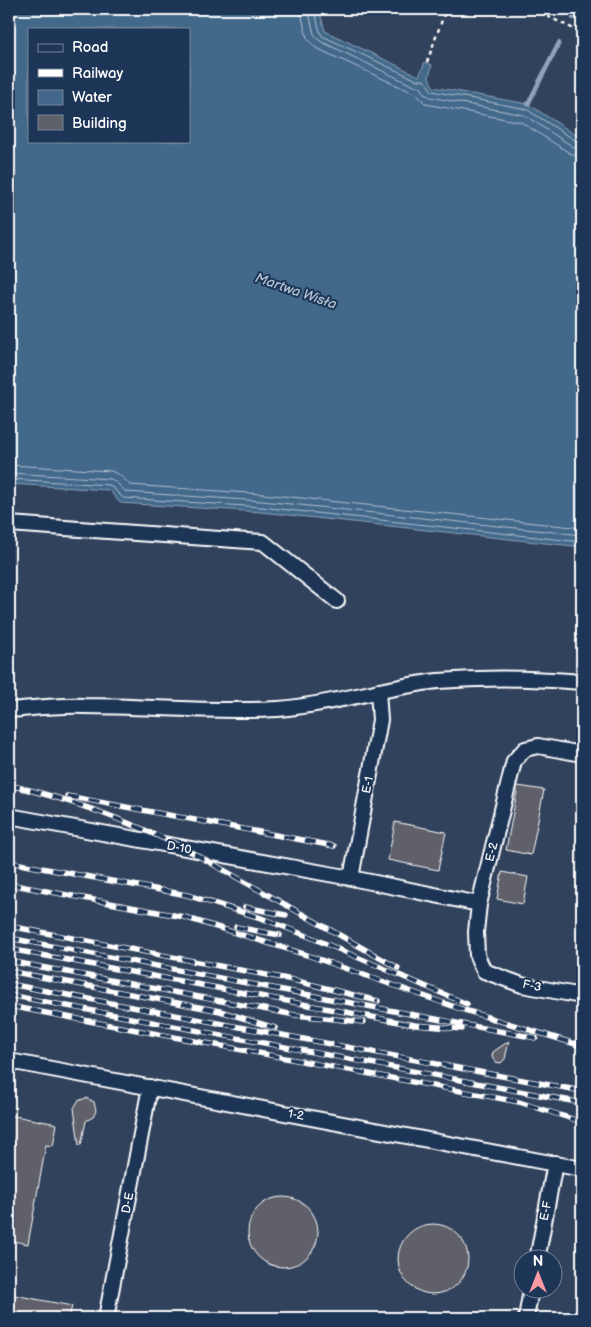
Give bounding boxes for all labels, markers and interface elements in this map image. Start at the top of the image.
legend [28,28,190,142]
text: Road [72,38,108,57]
text: Railway [72,64,123,83]
text: Water [72,88,112,107]
text: Building [72,114,127,133]
water label: Martwa Wisła [253,269,339,313]
street label: E-1 [359,775,377,795]
street label: D-10 [165,838,193,858]
street label: E-2 [482,841,502,863]
street label: F-3 [521,977,543,995]
street label: 1-2 [287,1106,305,1124]
street label: D-E [119,1191,137,1215]
street label: E-F [537,1199,555,1222]
north arrow [514,1250,564,1300]
text: N [533,1253,543,1270]

